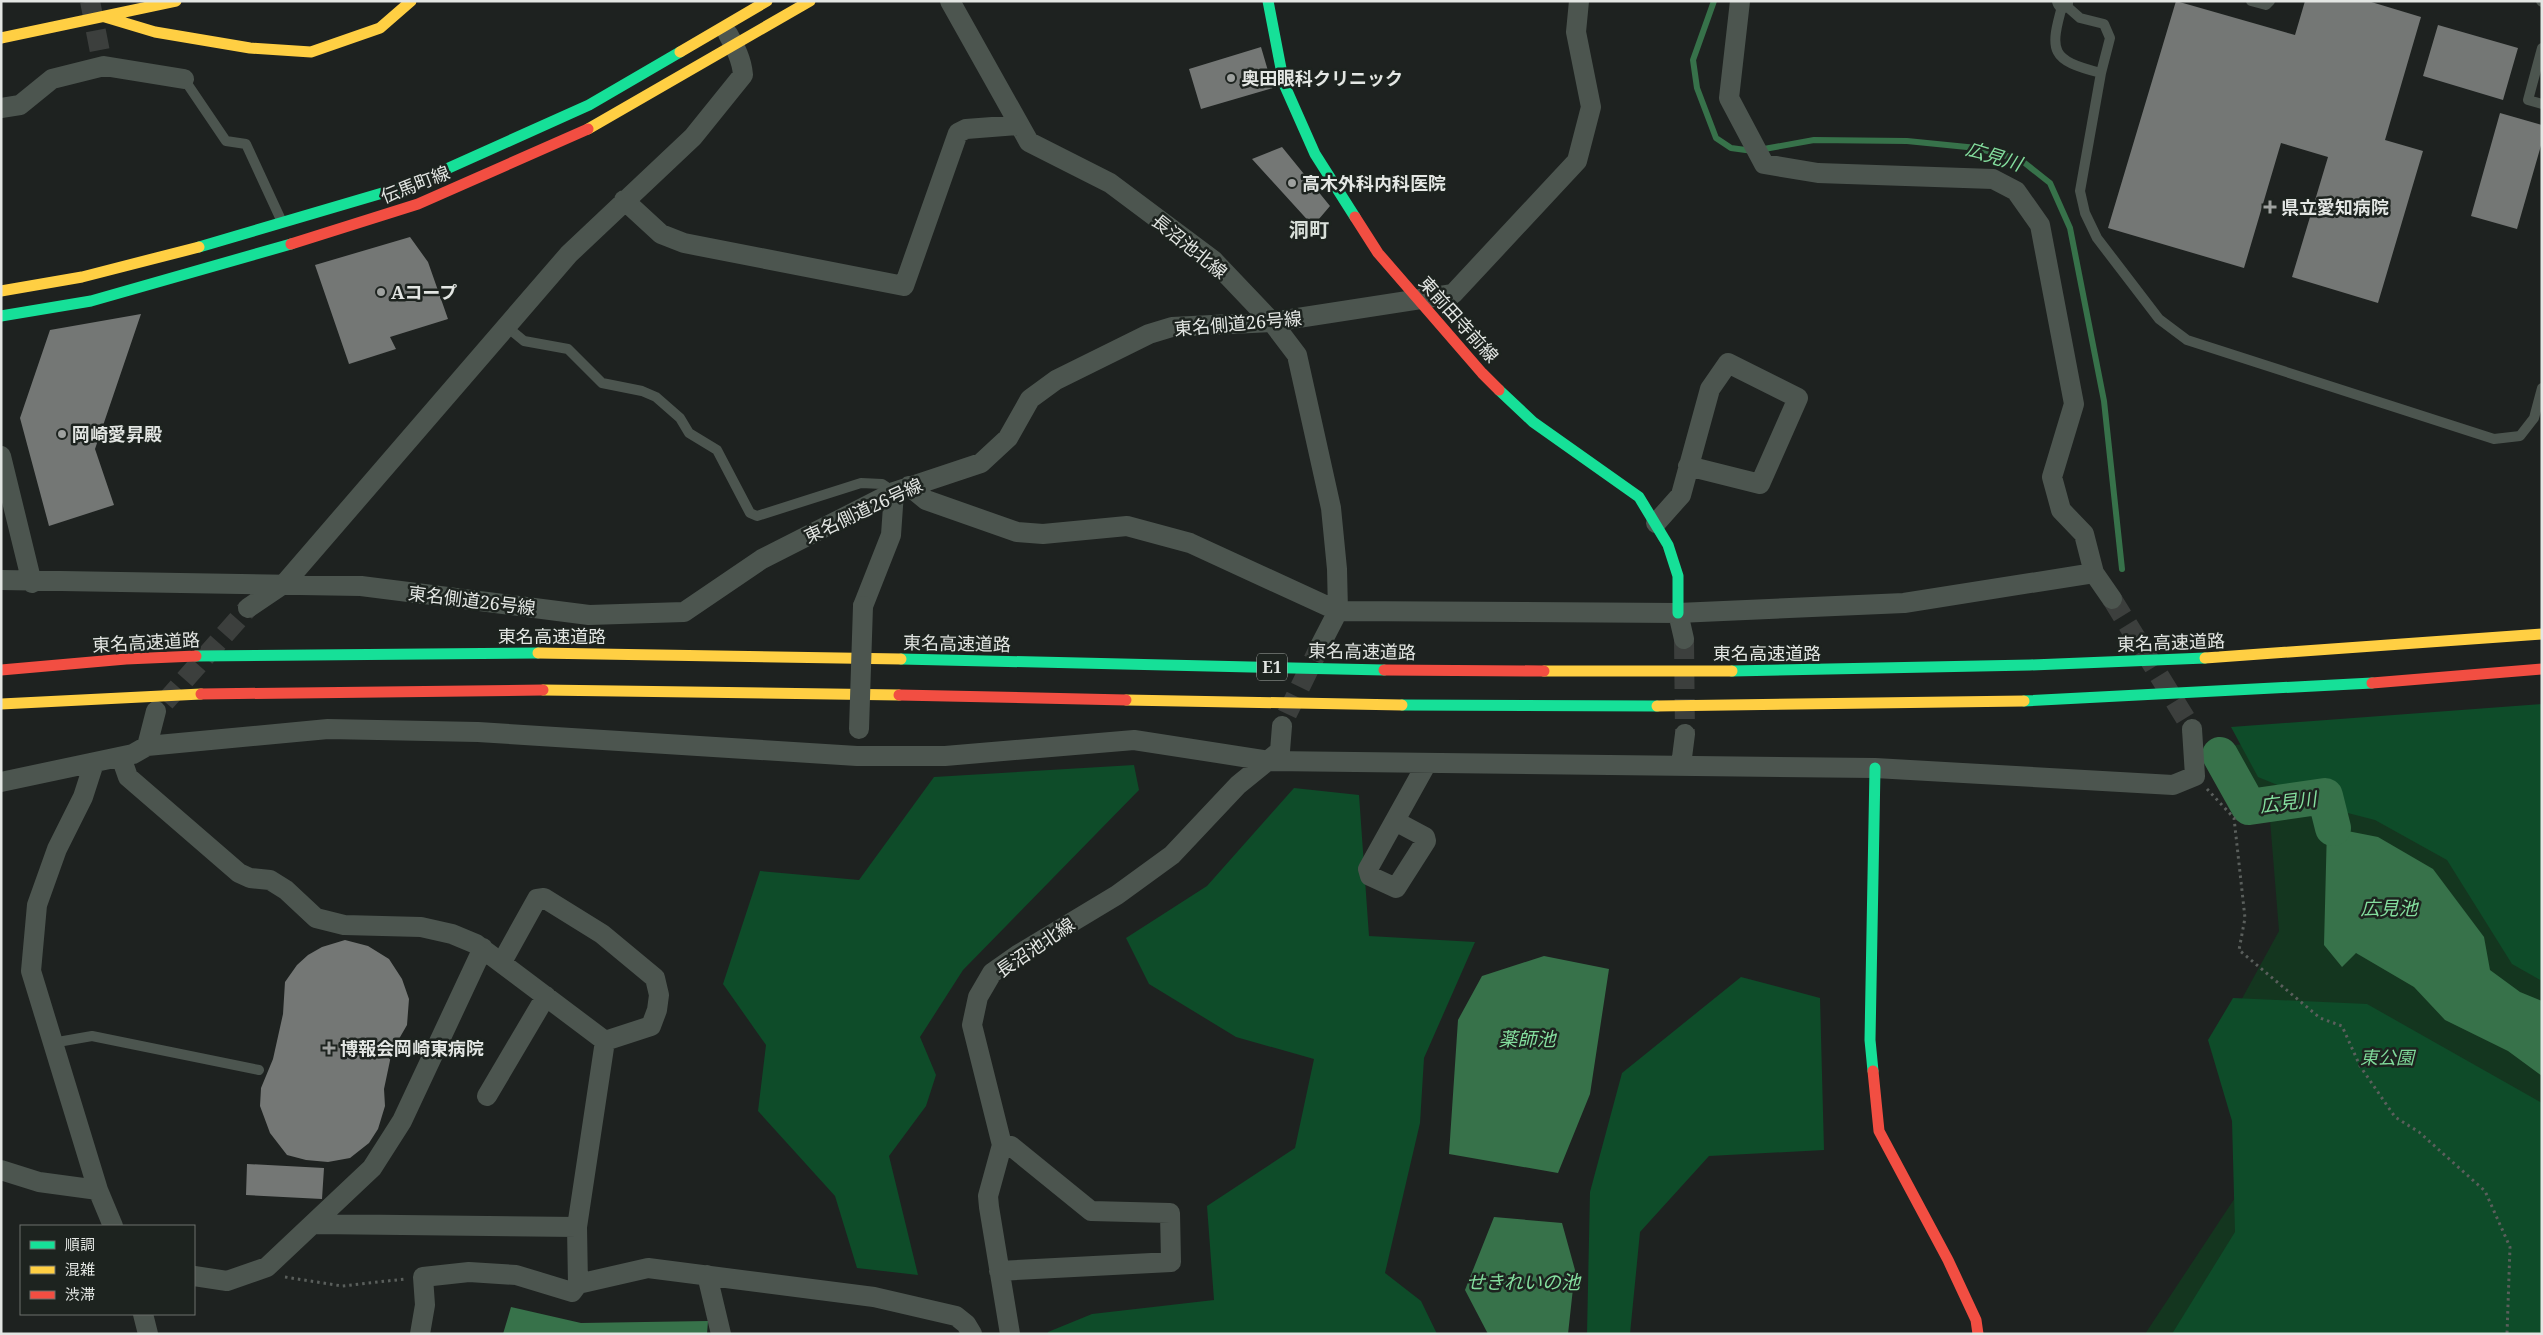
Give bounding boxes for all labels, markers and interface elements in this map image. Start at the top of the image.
place label: 奥田眼科クリニック [1241,66,1403,90]
marker: 奥田眼科クリニック [1225,72,1237,84]
water label: 広見川 [1963,135,2027,177]
street label: 伝馬町線 [377,160,453,208]
place label: 高木外科内科医院 [1302,171,1446,195]
marker: 高木外科内科医院 [1286,177,1298,189]
place label: 県立愛知病院 [2281,195,2389,219]
marker: 県立愛知病院 [2263,200,2277,214]
street label: 長沼池北線 [1147,208,1233,284]
district label: 洞町 [1289,216,1329,243]
street label: 東前田寺前線 [1414,271,1504,367]
place label: Aコープ [391,280,457,304]
marker: Aコープ [375,286,387,298]
street label: 東名側道26号線 [1173,305,1303,341]
place label: 岡崎愛昇殿 [72,422,162,446]
marker: 岡崎愛昇殿 [56,428,68,440]
street label: 東名側道26号線 [800,472,926,548]
street label: 東名側道26号線 [407,580,537,620]
street label: 東名高速道路 [498,624,606,648]
street label: 東名高速道路 [91,627,201,657]
street label: 東名高速道路 [2117,628,2225,656]
street label: 東名高速道路 [903,630,1011,656]
street label: 東名高速道路 [1308,638,1416,664]
street label: 東名高速道路 [1713,641,1821,665]
road number: E1 [1257,654,1287,680]
water label: 広見川 [2258,785,2320,818]
water label: 広見池 [2360,895,2419,921]
street label: 長沼池北線 [991,912,1079,982]
water label: 薬師池 [1498,1026,1557,1052]
place label: 博報会岡崎東病院 [340,1036,484,1060]
marker: 博報会岡崎東病院 [322,1041,336,1055]
park label: 東公園 [2360,1045,2417,1069]
legend [20,1225,195,1315]
text: 順調 [65,1234,95,1254]
text: 混雑 [65,1259,95,1279]
water label: せきれいの池 [1466,1269,1582,1295]
text: 渋滞 [65,1284,95,1304]

